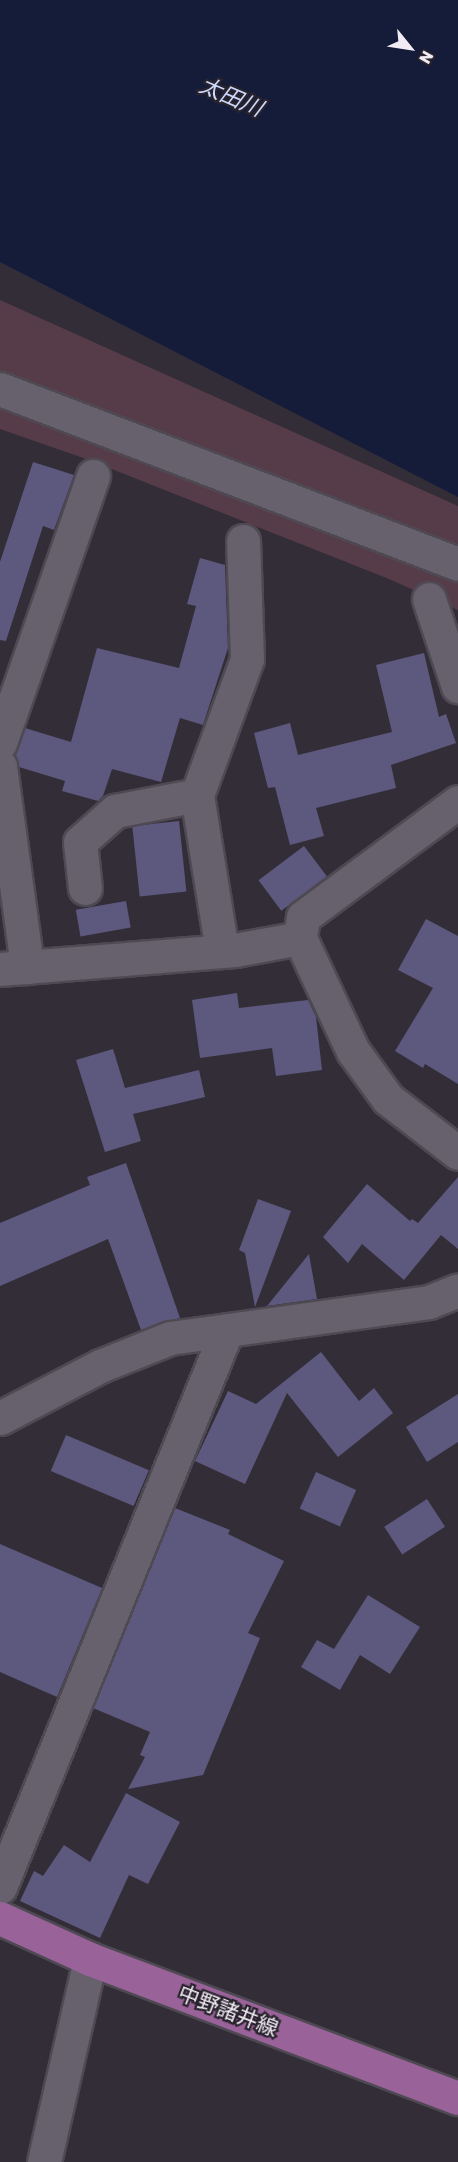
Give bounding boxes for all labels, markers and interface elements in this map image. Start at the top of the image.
north arrow [380,18,440,78]
text: N [415,48,437,67]
water label: 太田川 [195,72,267,122]
street label: 中野諸井線 [174,1980,282,2042]

